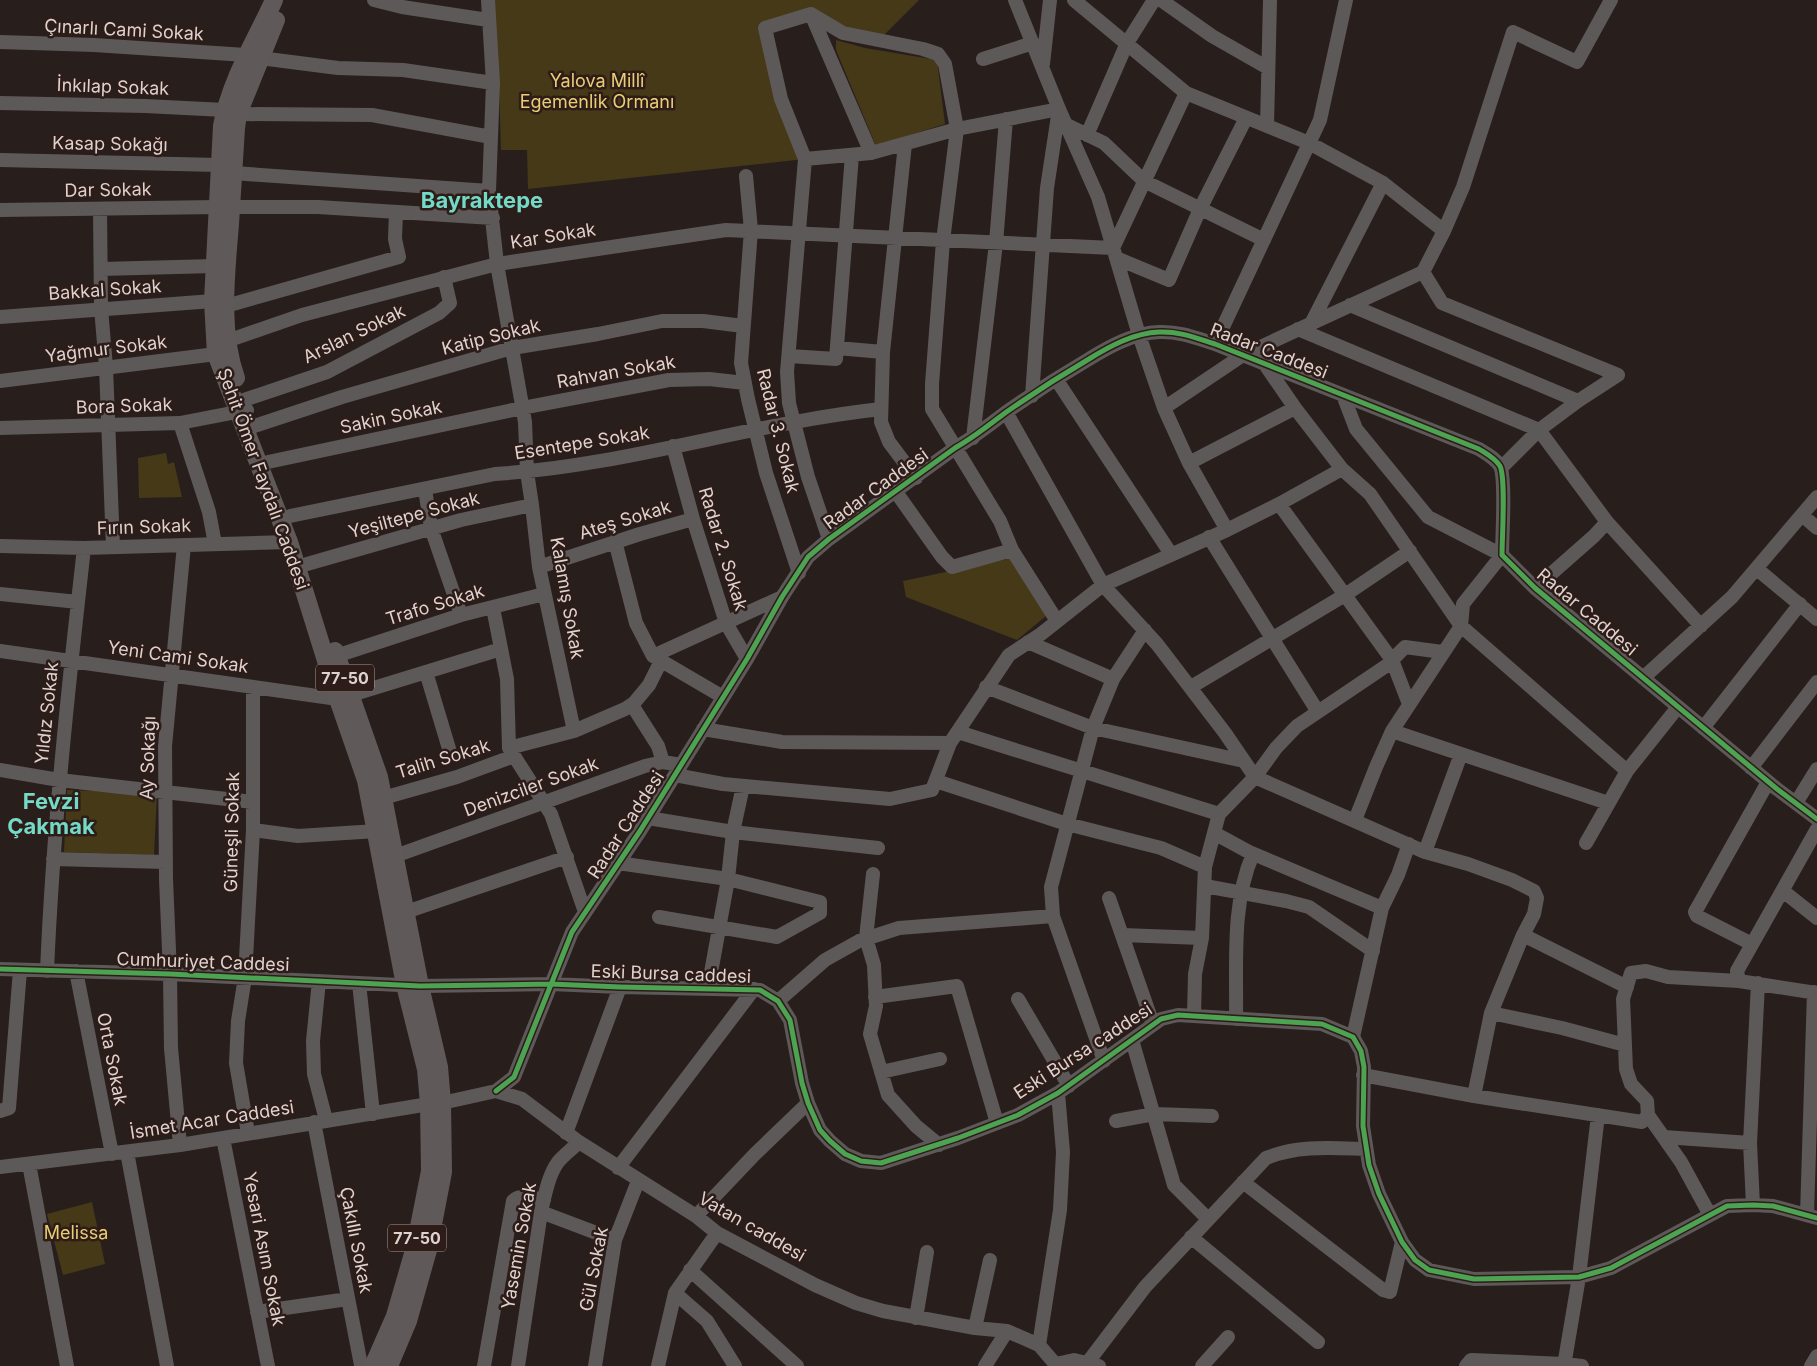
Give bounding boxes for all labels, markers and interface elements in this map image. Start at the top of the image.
street label: Çınarlı Cami Sokak [44,15,204,44]
park label: Yalova Millî Egemenlik Ormanı [520,70,674,112]
street label: İnkılap Sokak [56,73,170,99]
street label: Kasap Sokağı [52,132,168,155]
street label: Dar Sokak [64,178,152,201]
district label: Bayraktepe [421,187,543,213]
street label: Kar Sokak [509,218,597,253]
street label: Bakkal Sokak [48,275,162,304]
street label: Arslan Sokak [299,300,408,367]
street label: Katip Sokak [439,314,542,359]
street label: Radar Caddesi [1207,318,1331,383]
street label: Yağmur Sokak [44,331,168,366]
street label: Rahvan Sokak [555,351,677,392]
street label: Şehit Ömer Faydalı Caddesi [214,365,314,592]
street label: Radar 3. Sokak [753,366,804,496]
street label: Bora Sokak [75,393,173,418]
street label: Sakin Sokak [338,395,444,438]
street label: Esentepe Sokak [513,421,651,464]
street label: Radar Caddesi [819,444,932,534]
street label: Radar 2. Sokak [695,485,752,613]
street label: Yeşiltepe Sokak [346,487,482,542]
street label: Ateş Sokak [576,496,673,543]
street label: Fırın Sokak [96,514,192,539]
street label: Kalamış Sokak [546,535,589,661]
street label: Radar Caddesi [1533,564,1642,660]
street label: Trafo Sokak [383,580,487,629]
street label: Yeni Cami Sokak [106,636,250,677]
street label: Yıldız Sokak [31,661,62,765]
road number: 77-50 [316,664,374,691]
street label: Ay Sokağı [136,716,159,800]
street label: Talih Sokak [393,734,492,783]
street label: Denizciler Sokak [461,752,601,821]
street label: Radar Caddesi [583,767,668,883]
street label: Güneşli Sokak [220,771,243,893]
district label: Fevzi Çakmak [7,788,95,839]
street label: Cumhuriyet Caddesi [116,948,290,975]
street label: Eski Bursa caddesi [590,960,752,987]
street label: Eski Bursa caddesi [1010,998,1156,1103]
street label: Orta Sokak [93,1011,132,1107]
street label: İsmet Acar Caddesi [128,1095,296,1143]
street label: Yesari Asım Sokak [239,1170,290,1328]
street label: Yasemin Sokak [497,1180,540,1311]
street label: Çakıllı Sokak [336,1185,377,1295]
street label: Vatan caddesi [695,1187,810,1266]
park label: Melissa [44,1222,108,1243]
road number: 77-50 [388,1224,446,1252]
street label: Gül Sokak [575,1225,612,1313]

